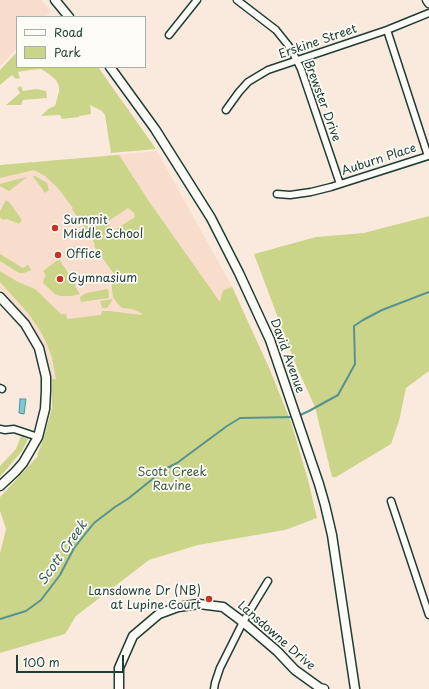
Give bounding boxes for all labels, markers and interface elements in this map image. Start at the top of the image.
legend [16,16,146,68]
street label: Erskine Street [277,22,359,62]
text: Road [54,23,83,41]
text: Park [54,43,81,61]
street label: Brewster Drive [301,58,343,144]
street label: Auburn Place [340,141,418,179]
place label: Summit Middle School [63,214,143,242]
marker: Summit Middle School [50,223,60,233]
place label: Office [66,248,101,262]
marker: Office [53,250,63,260]
place label: Gymnasium [68,272,137,286]
marker: Gymnasium [55,274,65,284]
street label: David Avenue [267,317,307,395]
park label: Scott Creek Ravine [137,466,207,494]
water label: Scott Creek [35,518,91,588]
place label: Lansdowne Dr (NB) at Lupine Court [88,585,201,613]
marker: Lansdowne Dr (NB) at Lupine Court [204,594,214,604]
street label: Lansdowne Drive [234,598,318,674]
scale bar [18,647,126,673]
text: 100 m [23,653,60,671]

